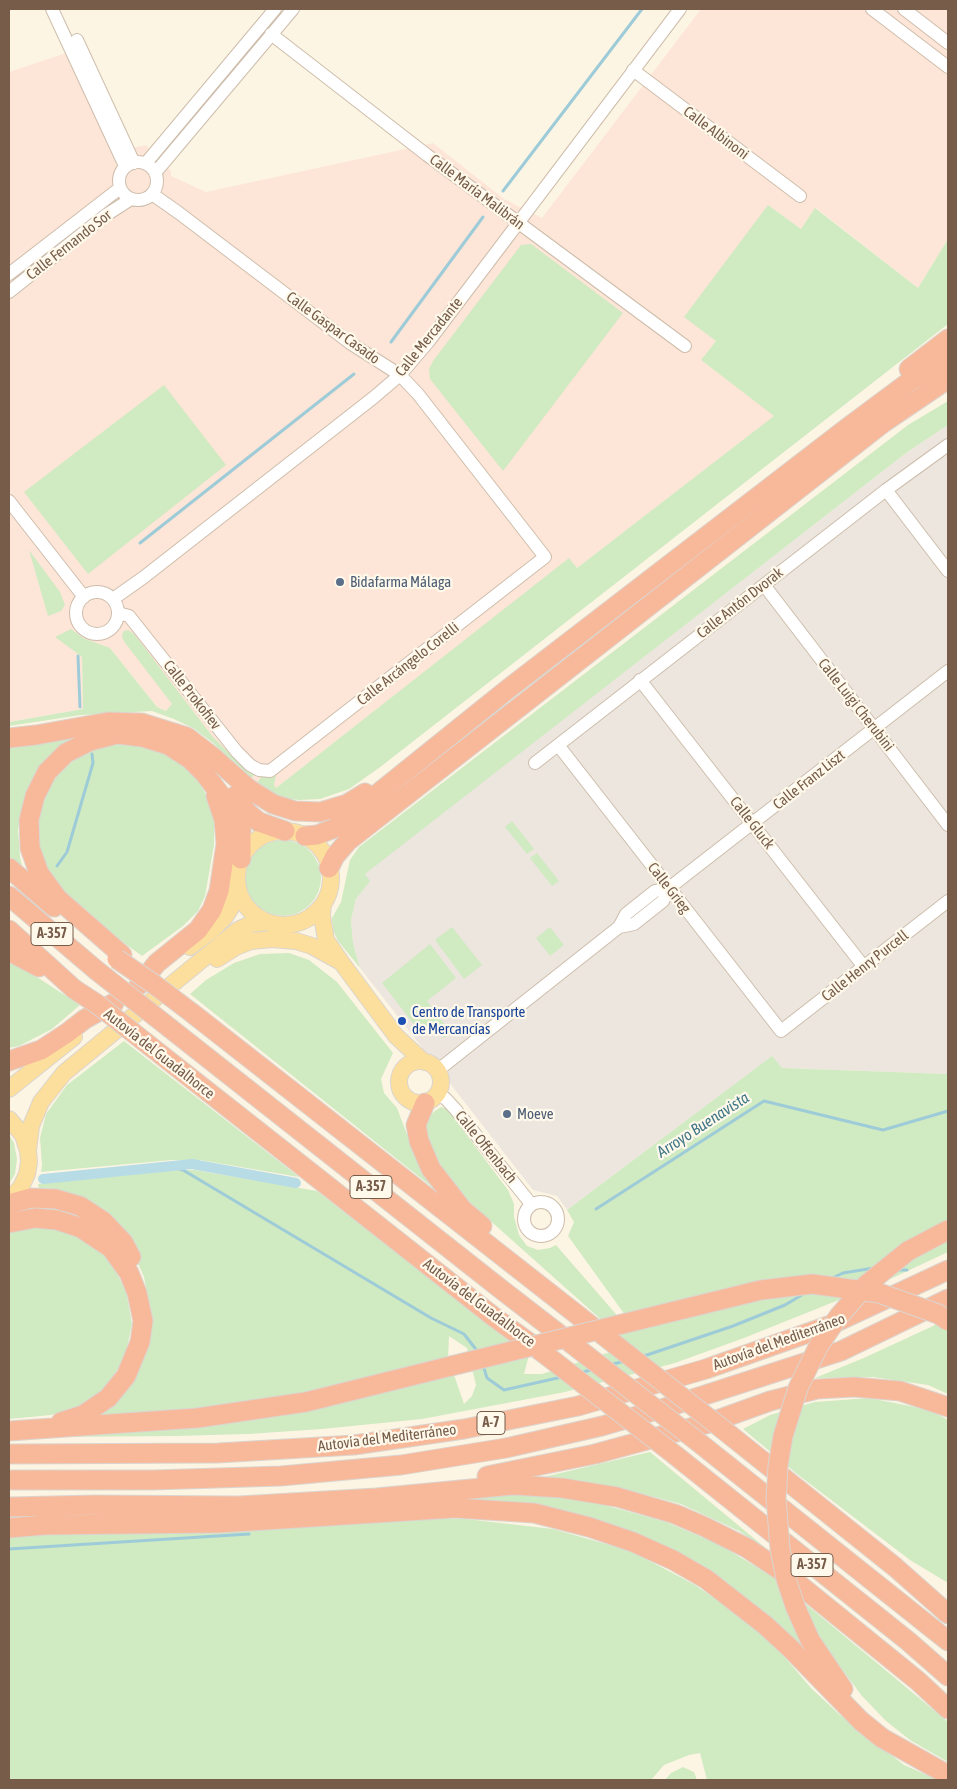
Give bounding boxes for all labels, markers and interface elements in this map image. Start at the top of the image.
street label: Calle Albinoni [680,103,752,163]
street label: Calle María Malibrán [426,150,528,234]
street label: Calle Fernando Sor [23,206,115,284]
street label: Calle Gaspar Casado [283,288,383,368]
street label: Calle Mercadante [392,294,466,380]
street label: Calle Antón Dvorak [693,564,787,642]
place label: Bidafarma Málaga [350,573,451,591]
marker: Bidafarma Málaga [334,576,346,588]
street label: Calle Arcángelo Corelli [353,619,463,709]
street label: Calle Luigi Cherubini [814,655,898,755]
street label: Calle Prokofiev [159,657,225,733]
street label: Calle Franz Liszt [769,746,849,814]
street label: Calle Gluck [726,793,778,853]
street label: Calle Grieg [644,859,694,917]
road number: A-357 [31,922,73,946]
street label: Calle Henry Purcell [818,927,912,1005]
place label: Centro de Transporte de Mercancías [412,1003,525,1038]
street label: Autovía del Guadalhorce [100,1005,218,1103]
marker: Centro de Transporte de Mercancías [396,1015,408,1027]
water label: Arroyo Buenavista [653,1088,753,1162]
place label: Moeve [517,1105,554,1123]
street label: Calle Offenbach [451,1107,521,1187]
marker: Moeve [501,1108,513,1120]
road number: A-357 [350,1176,392,1198]
street label: Autovía del Guadalhorce [419,1255,539,1351]
street label: Autovía del Mediterráneo [711,1310,847,1374]
road number: A-7 [477,1412,505,1435]
street label: Autovía del Mediterráneo [317,1421,457,1455]
road number: A-357 [791,1554,833,1576]

